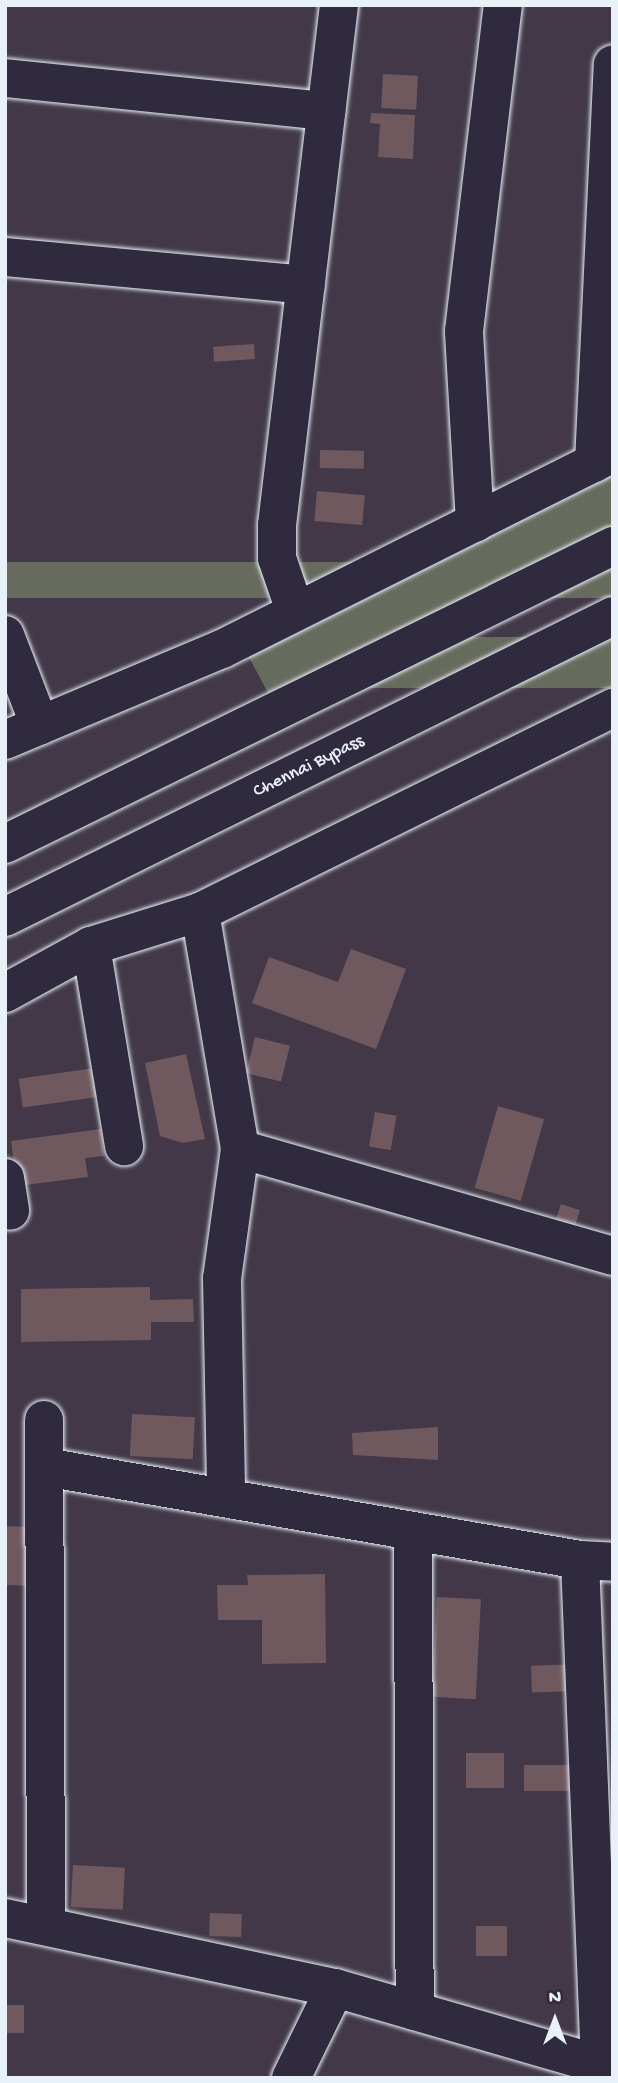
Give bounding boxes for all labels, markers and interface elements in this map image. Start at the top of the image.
street label: Chennai Bypass [250,730,368,804]
north arrow [520,1985,590,2055]
text: N [549,1987,561,2010]

